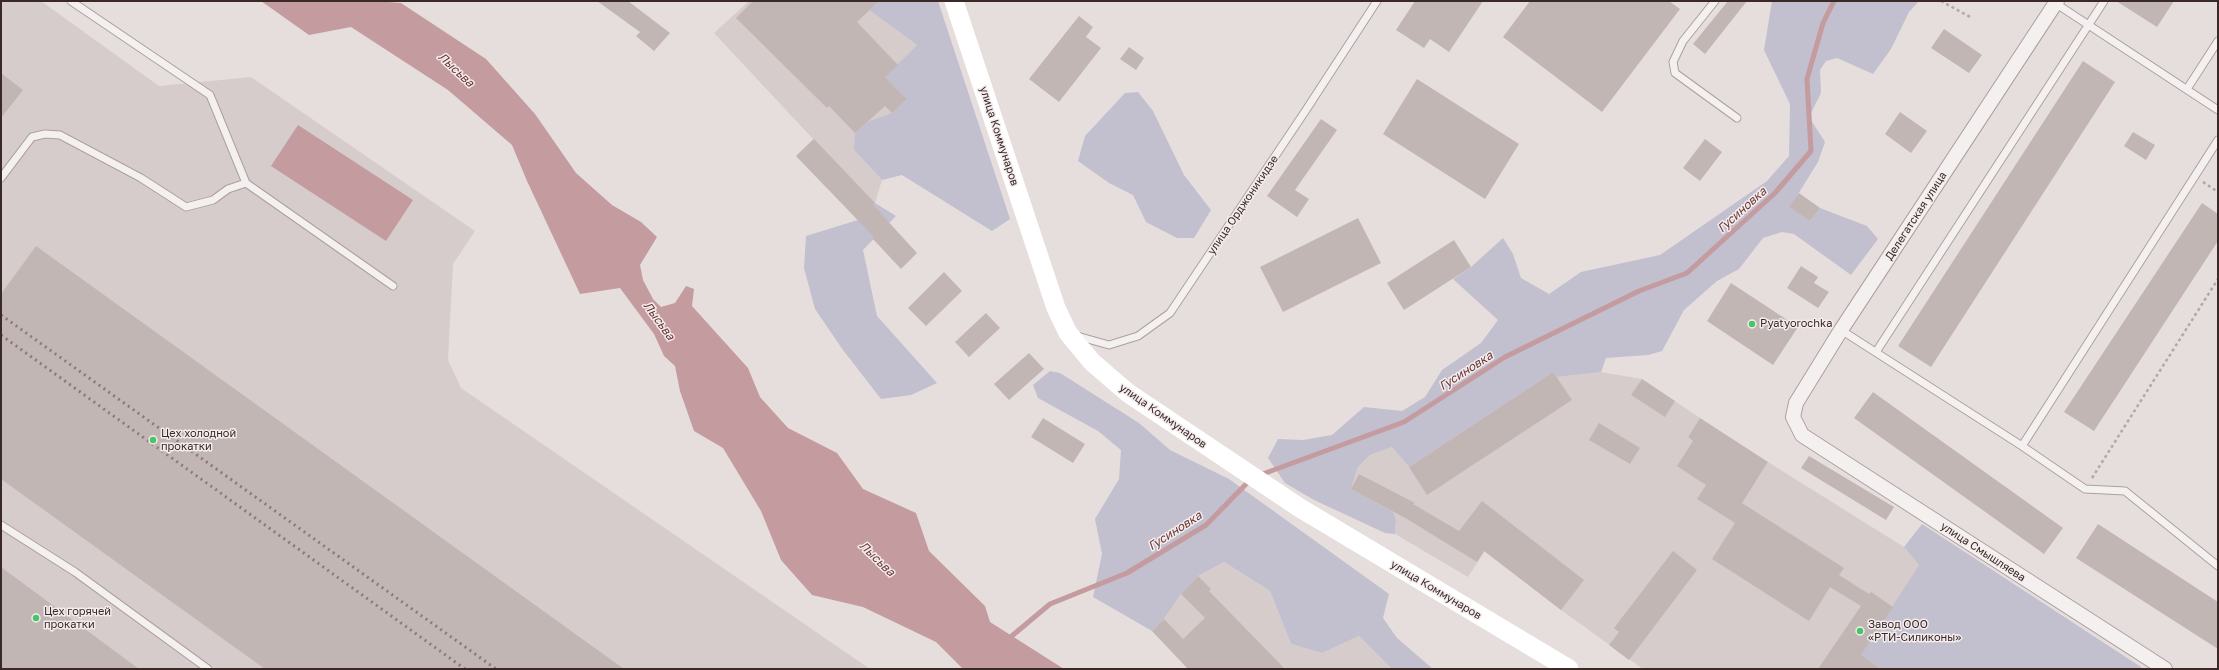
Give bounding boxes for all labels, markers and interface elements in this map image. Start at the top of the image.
water label: Лысьва [435,50,477,90]
street label: улица Коммунаров [977,85,1021,187]
street label: улица Орджоникидзе [1205,153,1281,257]
street label: Делегатская улица [1882,169,1950,263]
water label: Гусиновка [1715,184,1769,236]
water label: Лысьва [640,299,678,343]
place label: Pyatyorochka [1760,317,1832,331]
marker: Pyatyorochka [1747,319,1757,329]
water label: Гусиновка [1437,348,1495,394]
street label: улица Коммунаров [1117,381,1209,451]
place label: Цех холодной прокатки [161,427,236,453]
marker: Цех холодной прокатки [148,435,158,445]
water label: Гусиновка [1146,508,1204,554]
street label: улица Смышляева [1938,520,2028,584]
water label: Лысьва [856,539,898,579]
street label: улица Коммунаров [1388,558,1484,622]
place label: Цех горячей прокатки [44,605,111,631]
marker: Цех горячей прокатки [31,613,41,623]
place label: Завод ООО «РТИ-Силиконы» [1868,618,1961,644]
marker: Завод ООО «РТИ-Силиконы» [1855,626,1865,636]

